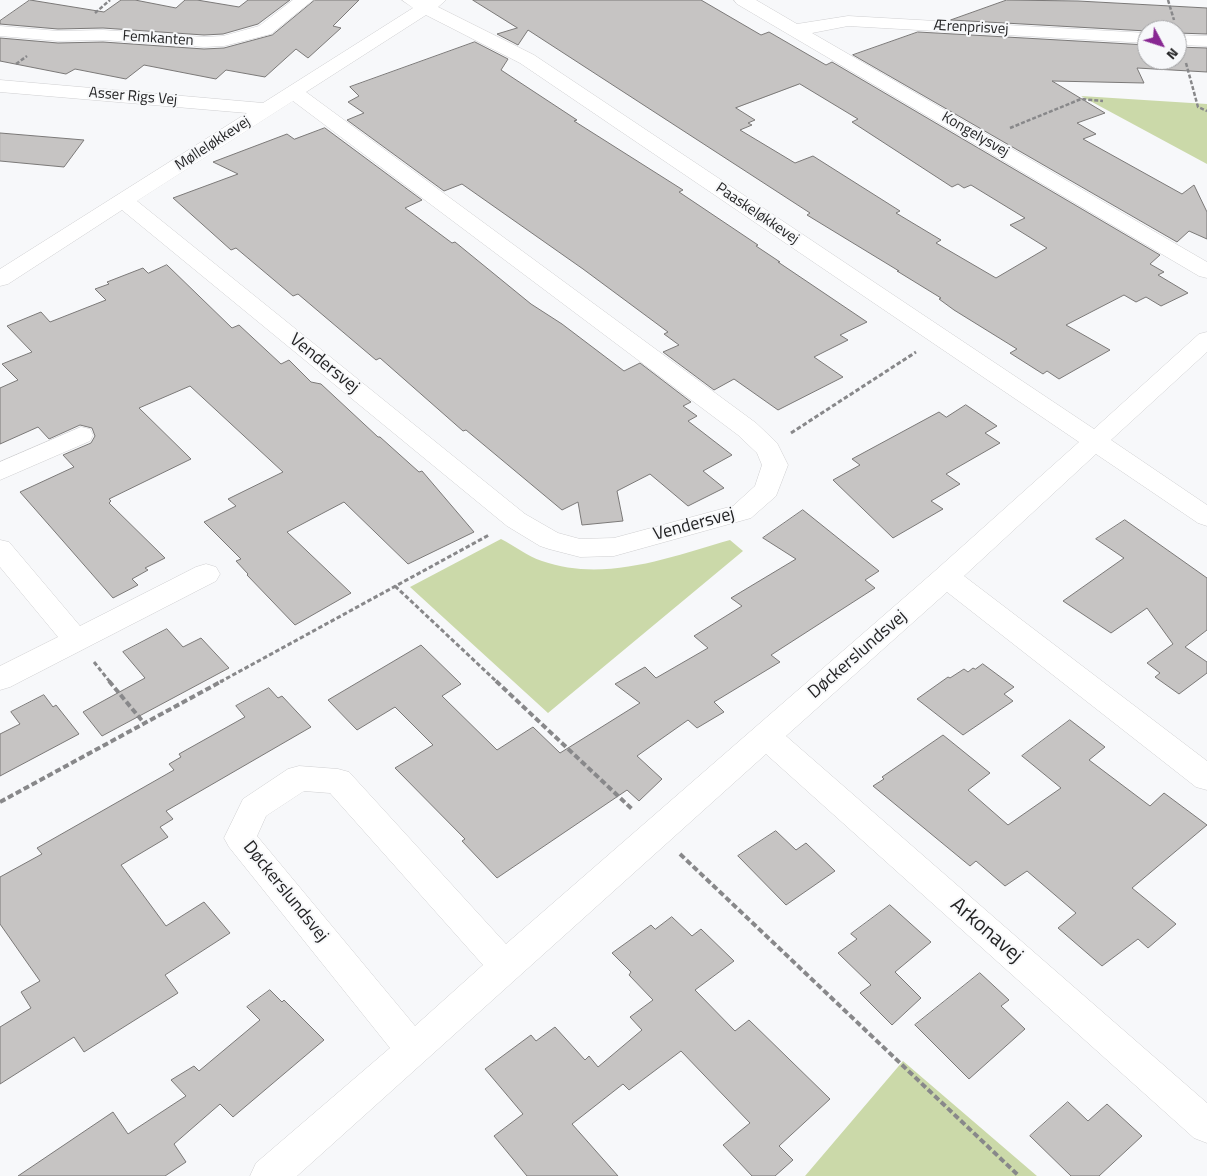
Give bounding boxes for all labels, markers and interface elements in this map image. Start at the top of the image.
street label: Ærenprisvej [933,17,1009,39]
north arrow [1137,20,1187,70]
street label: Femkanten [122,28,194,50]
text: N [1162,44,1184,65]
street label: Asser Rigs Vej [88,84,178,110]
street label: Kongelysvej [938,108,1012,162]
street label: Mølleløkkevej [172,113,254,175]
street label: Paaskeløkkevej [712,180,802,248]
street label: Vendersvej [285,329,363,399]
street label: Vendersvej [651,504,737,546]
street label: Døckerslundsvej [804,606,912,704]
street label: Døckerslundsvej [238,837,332,947]
street label: Arkonavej [945,893,1027,969]

